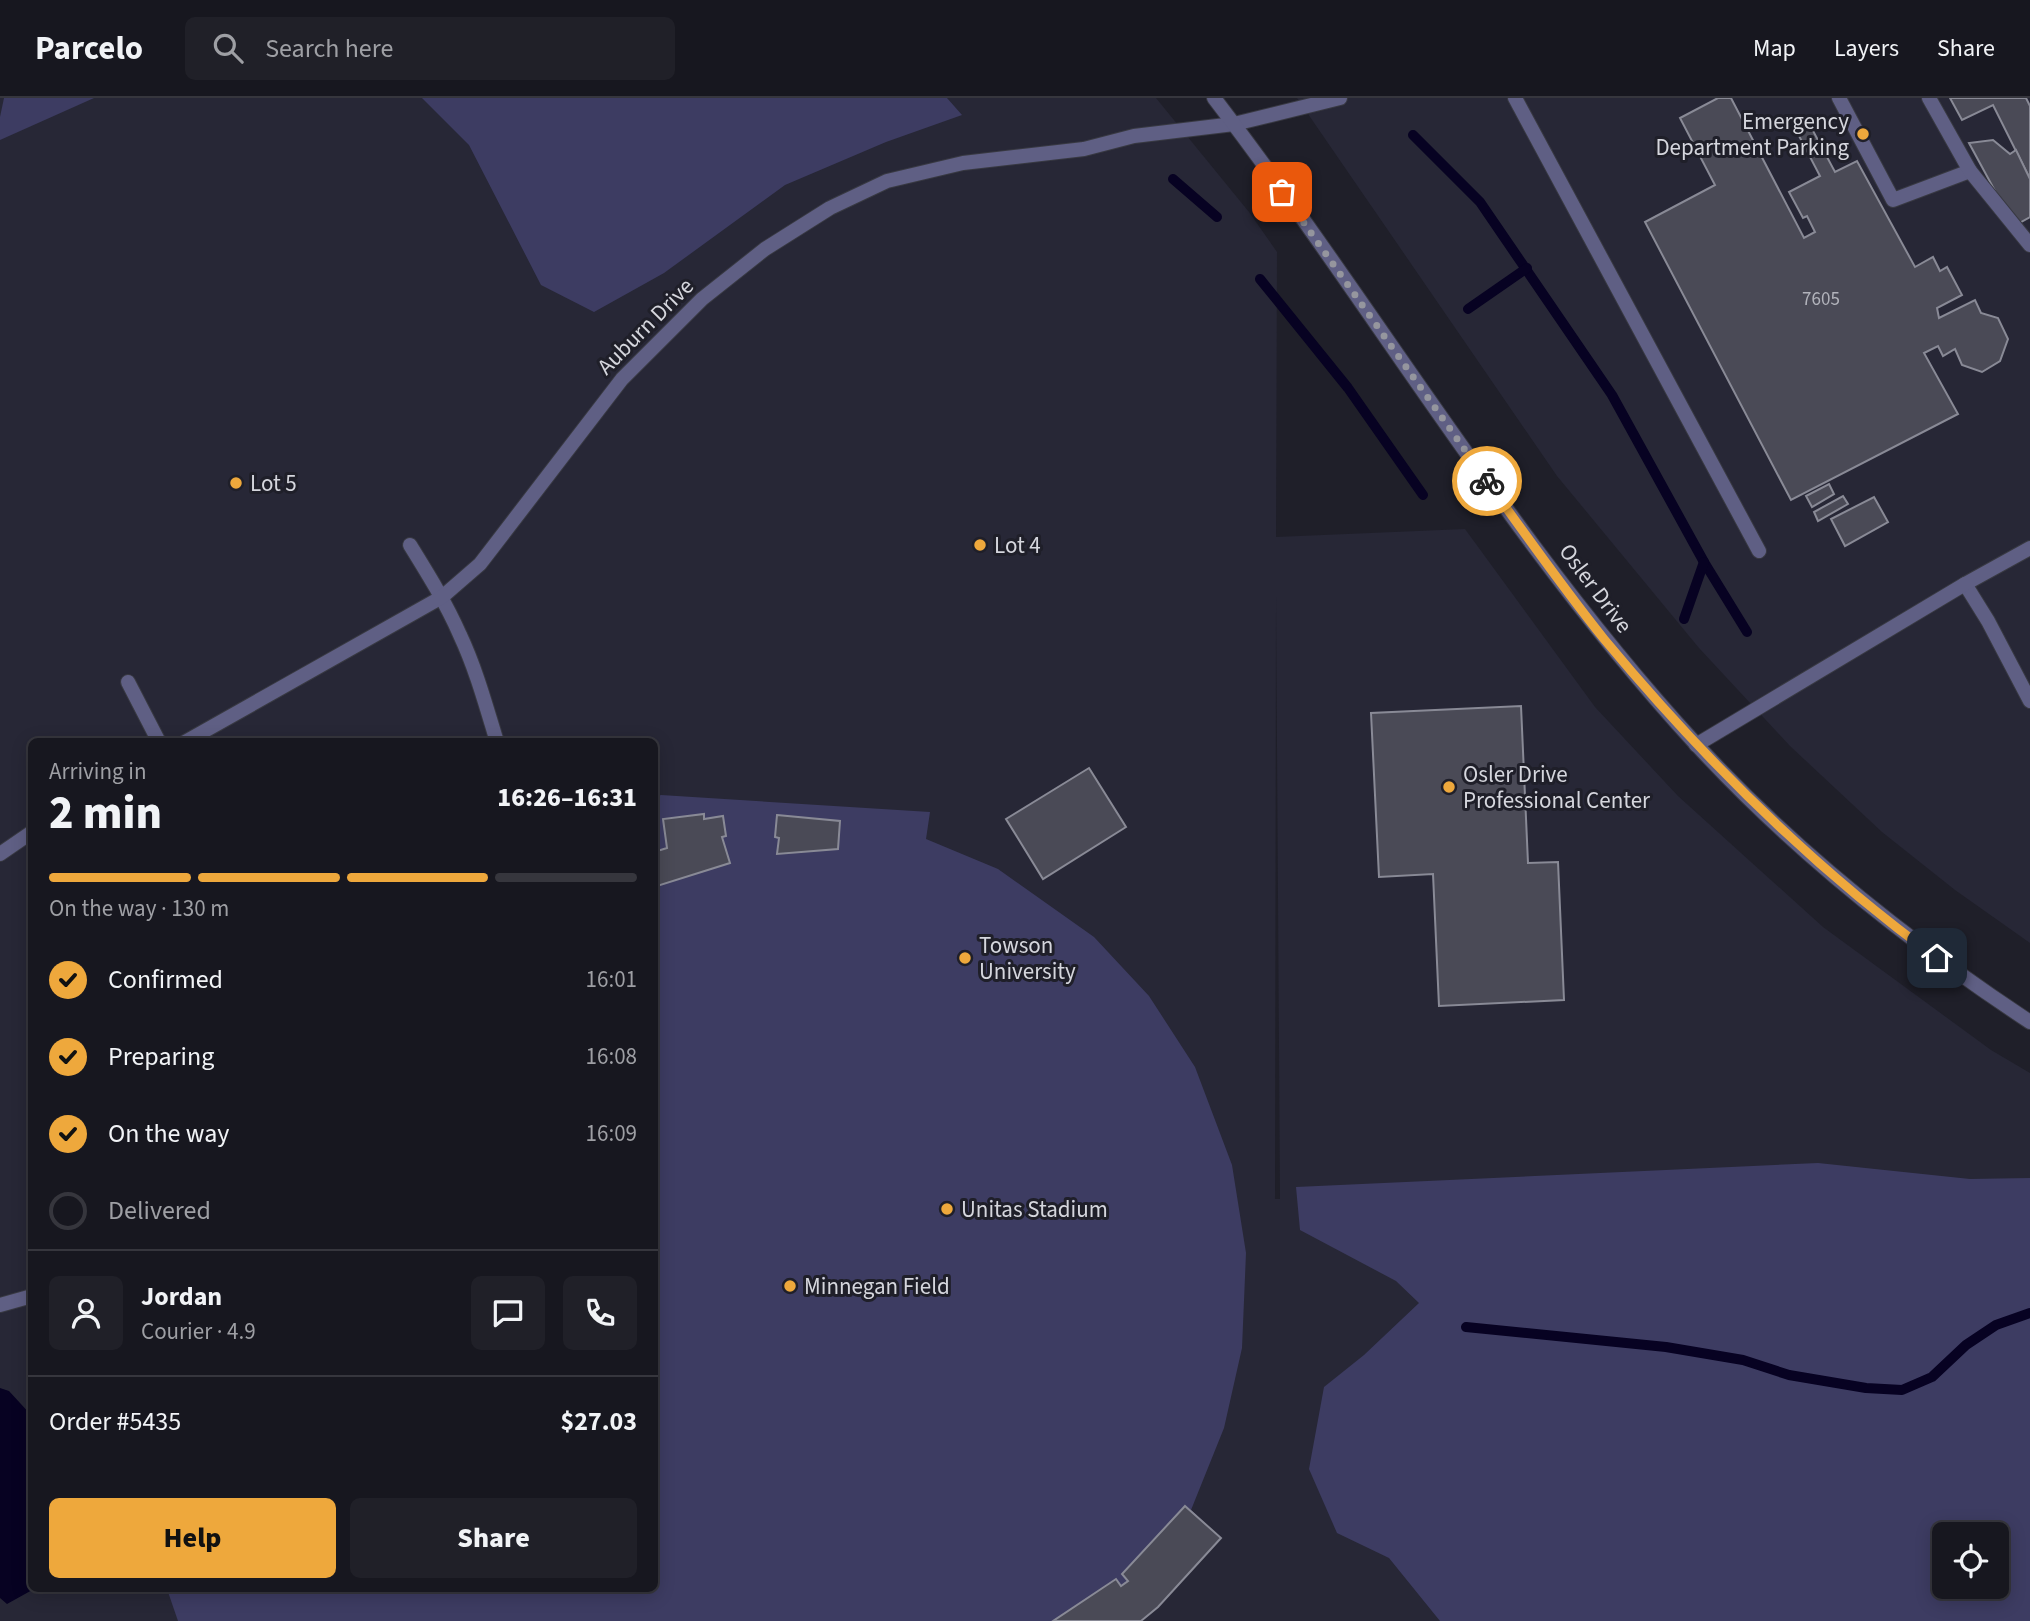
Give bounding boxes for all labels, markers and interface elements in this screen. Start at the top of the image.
search box [185,17,675,80]
text: Parcelo [35,25,143,72]
icon: search [209,29,247,67]
text: Search here [265,30,393,67]
text: Map [1753,31,1796,66]
text: Layers [1834,31,1899,66]
text: Share [1937,31,1995,66]
place label: Emergency Department Parking [1655,105,1849,164]
marker: Emergency Department Parking [1855,126,1871,142]
pin [1252,162,1312,222]
icon: bag [1263,173,1301,211]
street label: Auburn Drive [589,270,701,382]
house number: 7605 [1802,286,1840,313]
courier [1452,446,1522,516]
icon: bike [1468,462,1506,500]
place label: Lot 5 [250,467,297,500]
marker: Lot 5 [228,475,244,491]
place label: Lot 4 [994,529,1041,562]
marker: Lot 4 [972,537,988,553]
street label: Osler Drive [1551,537,1640,640]
text: Arriving in [49,755,147,788]
place label: Osler Drive Professional Center [1463,758,1651,817]
text: 16:26–16:31 [497,779,637,816]
marker: Osler Drive Professional Center [1441,779,1457,795]
text: 2 min [49,781,162,846]
text: On the way · 130 m [49,892,229,925]
pin [1907,928,1967,988]
place label: Towson University [979,929,1076,988]
icon: home [1918,939,1956,977]
marker: Towson University [957,950,973,966]
icon: check [49,961,87,999]
text: Confirmed [108,961,223,998]
text: 16:01 [586,963,637,996]
icon: check [49,1038,87,1076]
text: Preparing [108,1038,214,1075]
text: 16:08 [586,1040,637,1073]
icon: check [49,1115,87,1153]
text: On the way [108,1115,229,1152]
text: 16:09 [586,1117,637,1150]
text: Delivered [108,1192,211,1229]
place label: Unitas Stadium [961,1193,1108,1226]
marker: Unitas Stadium [939,1201,955,1217]
place label: Minnegan Field [804,1270,950,1303]
button: person [49,1276,123,1350]
button: chat [471,1276,545,1350]
button: phone [563,1276,637,1350]
text: Jordan [141,1278,222,1315]
marker: Minnegan Field [782,1278,798,1294]
text: Courier · 4.9 [141,1315,256,1348]
text: Order #5435 [49,1403,181,1440]
text: $27.03 [561,1403,637,1440]
button: Help [49,1498,336,1578]
button: Share [350,1498,637,1578]
map controls [1932,1522,2009,1599]
button: locate [1932,1522,2009,1599]

